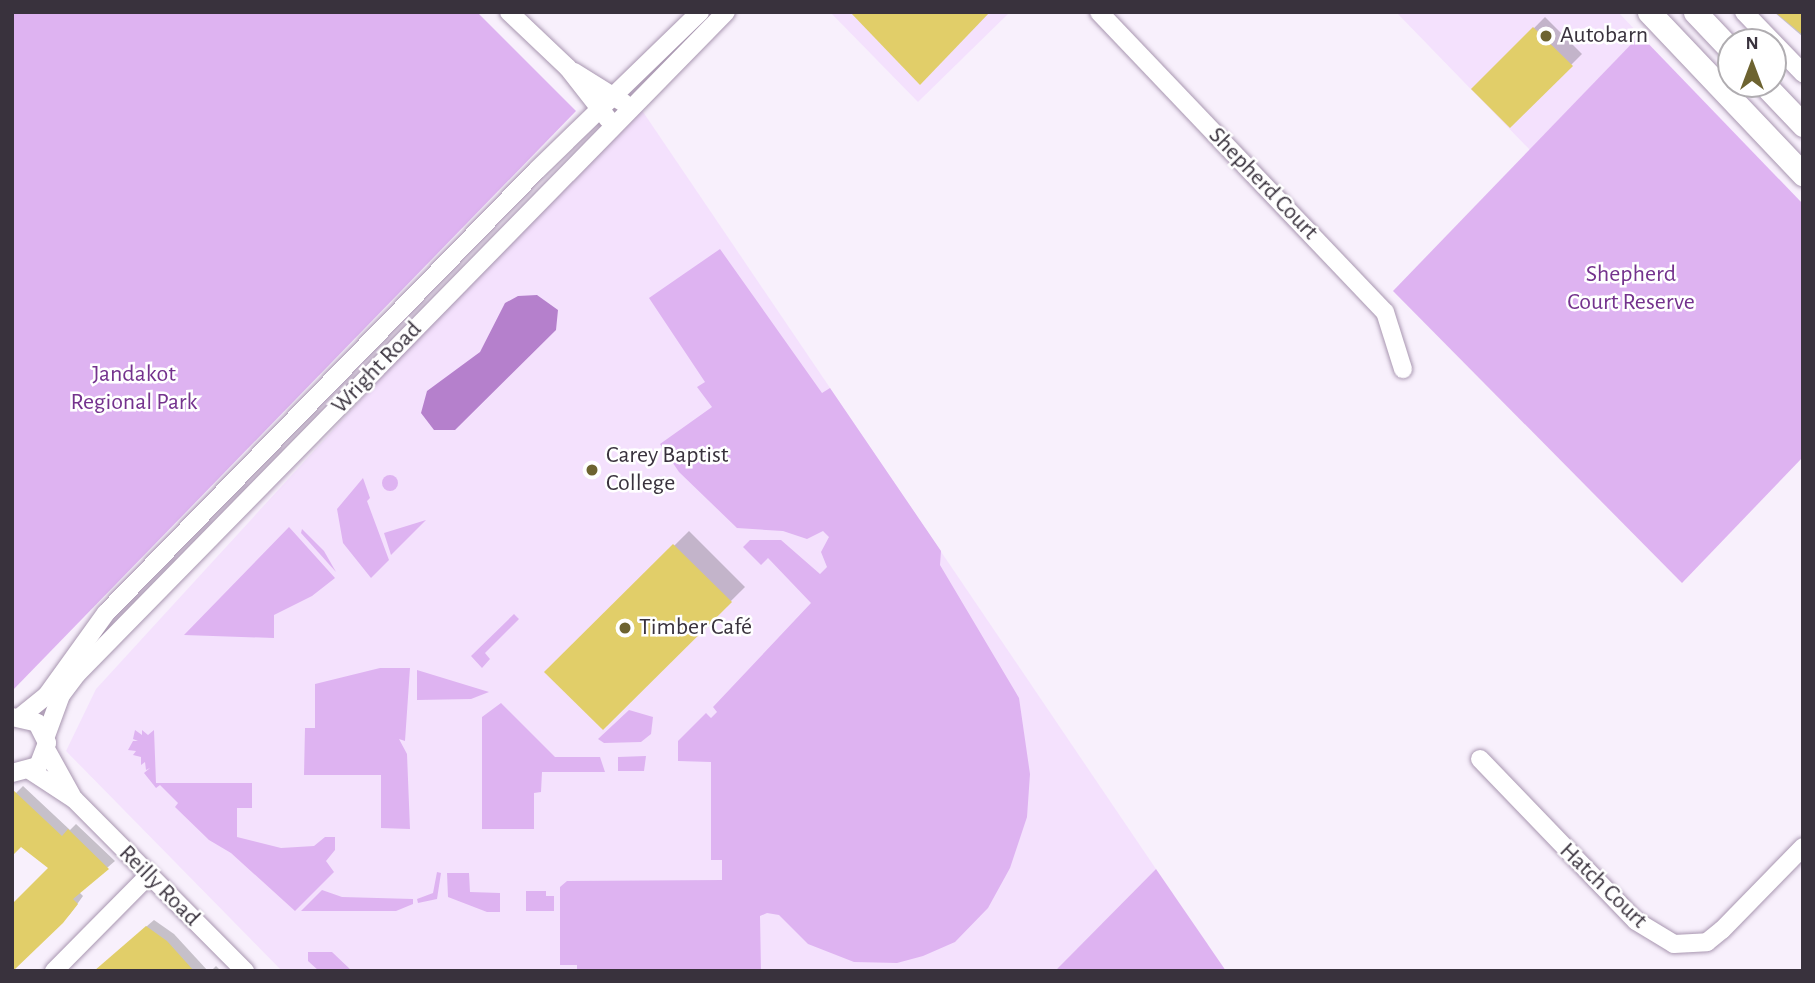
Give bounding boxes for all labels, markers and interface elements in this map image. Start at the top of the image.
place label: Autobarn [1560,22,1648,50]
marker: Autobarn [1538,28,1554,44]
north arrow [1717,28,1787,98]
text: N [1745,34,1759,53]
street label: Shepherd Court [1202,122,1324,246]
park label: Shepherd Court Reserve [1567,261,1695,317]
street label: Wright Road [326,316,428,420]
park label: Jandakot Regional Park [70,361,198,417]
place label: Carey Baptist College [606,442,729,498]
marker: Carey Baptist College [584,462,600,478]
place label: Timber Café [639,614,752,642]
marker: Timber Café [617,620,633,636]
street label: Hatch Court [1553,837,1653,935]
street label: Reilly Road [112,839,206,933]

